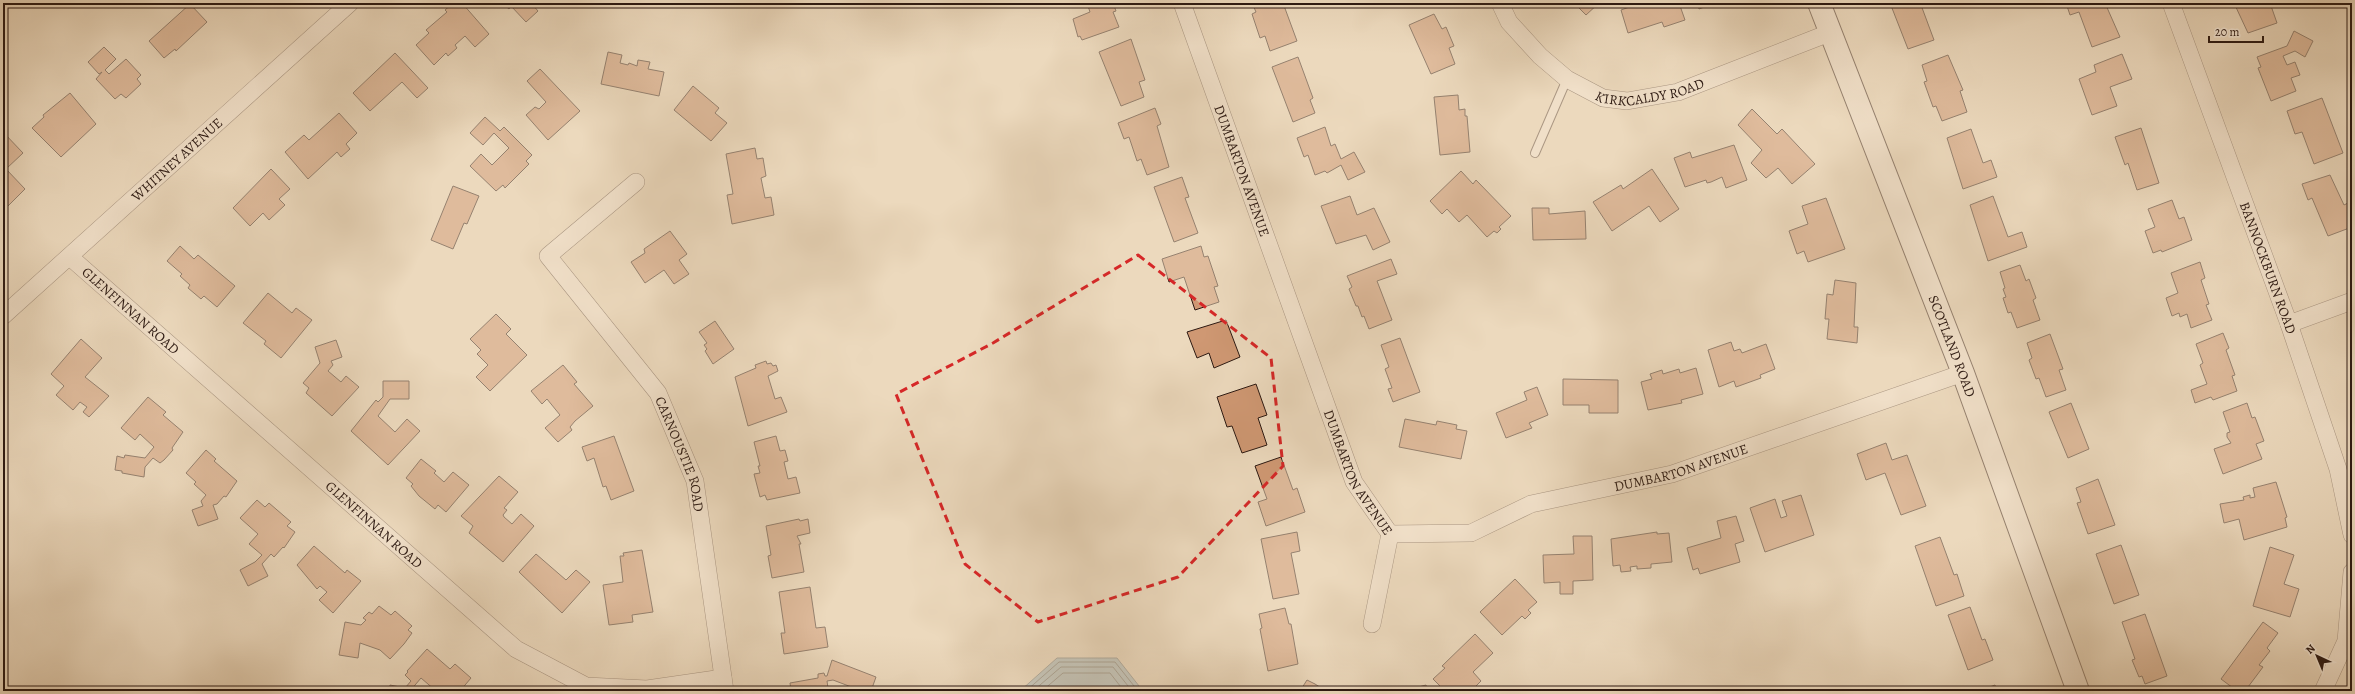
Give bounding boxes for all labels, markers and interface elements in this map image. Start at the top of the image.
scale bar [2209,18,2263,44]
text: 20 m [2215,24,2239,40]
street label: KIRKCALDY ROAD [1592,74,1707,111]
street label: DUMBARTON AVENUE [1209,102,1274,239]
street label: WHITNEY AVENUE [127,114,227,206]
street label: BANNOCKBURN ROAD [2235,199,2301,336]
street label: GLENFINNAN ROAD [78,263,183,359]
street label: SCOTLAND ROAD [1924,293,1980,400]
street label: CARNOUSTIE ROAD [650,393,708,513]
street label: DUMBARTON AVENUE [1319,407,1397,539]
street label: DUMBARTON AVENUE [1612,439,1750,496]
street label: GLENFINNAN ROAD [321,477,427,573]
north arrow [2297,636,2337,676]
text: N [2302,641,2318,657]

